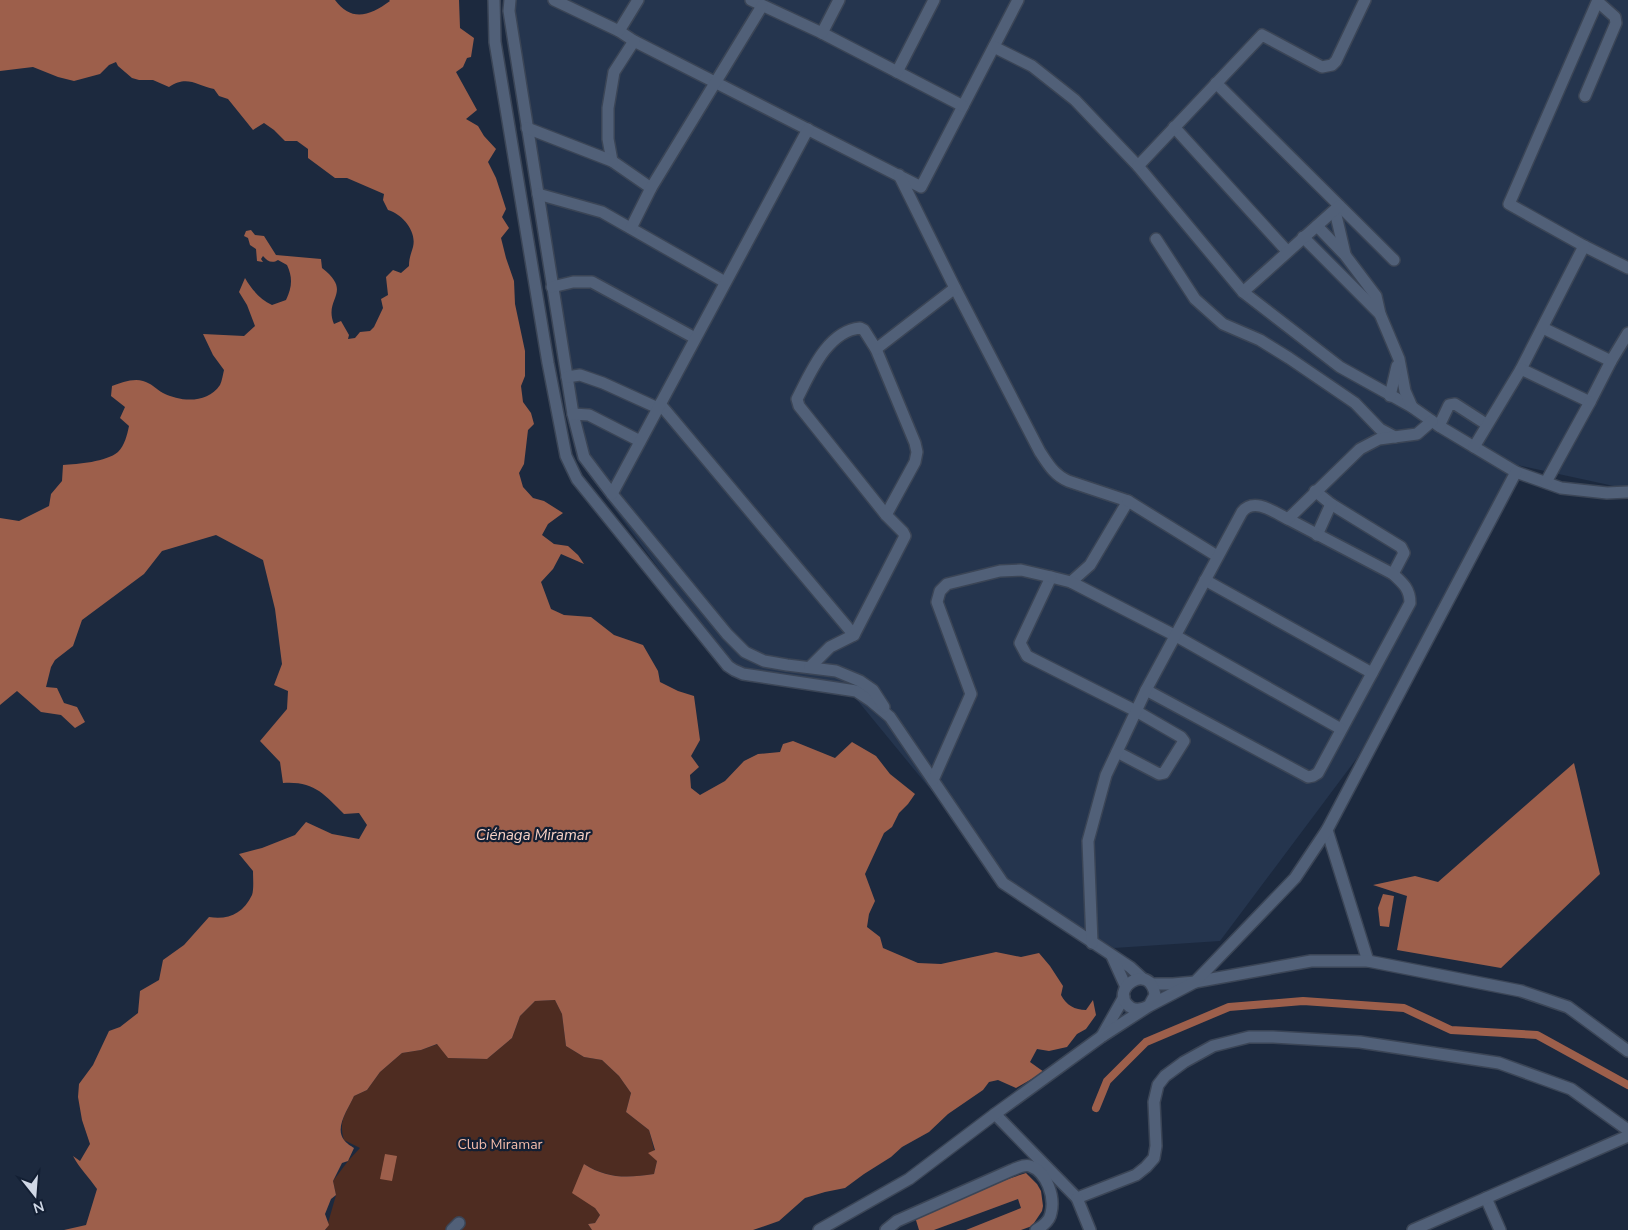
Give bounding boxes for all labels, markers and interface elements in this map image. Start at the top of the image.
water label: Ciénaga Miramar [476,825,591,845]
park label: Club Miramar [457,1135,543,1154]
north arrow [10,1170,60,1220]
text: N [31,1196,46,1218]

